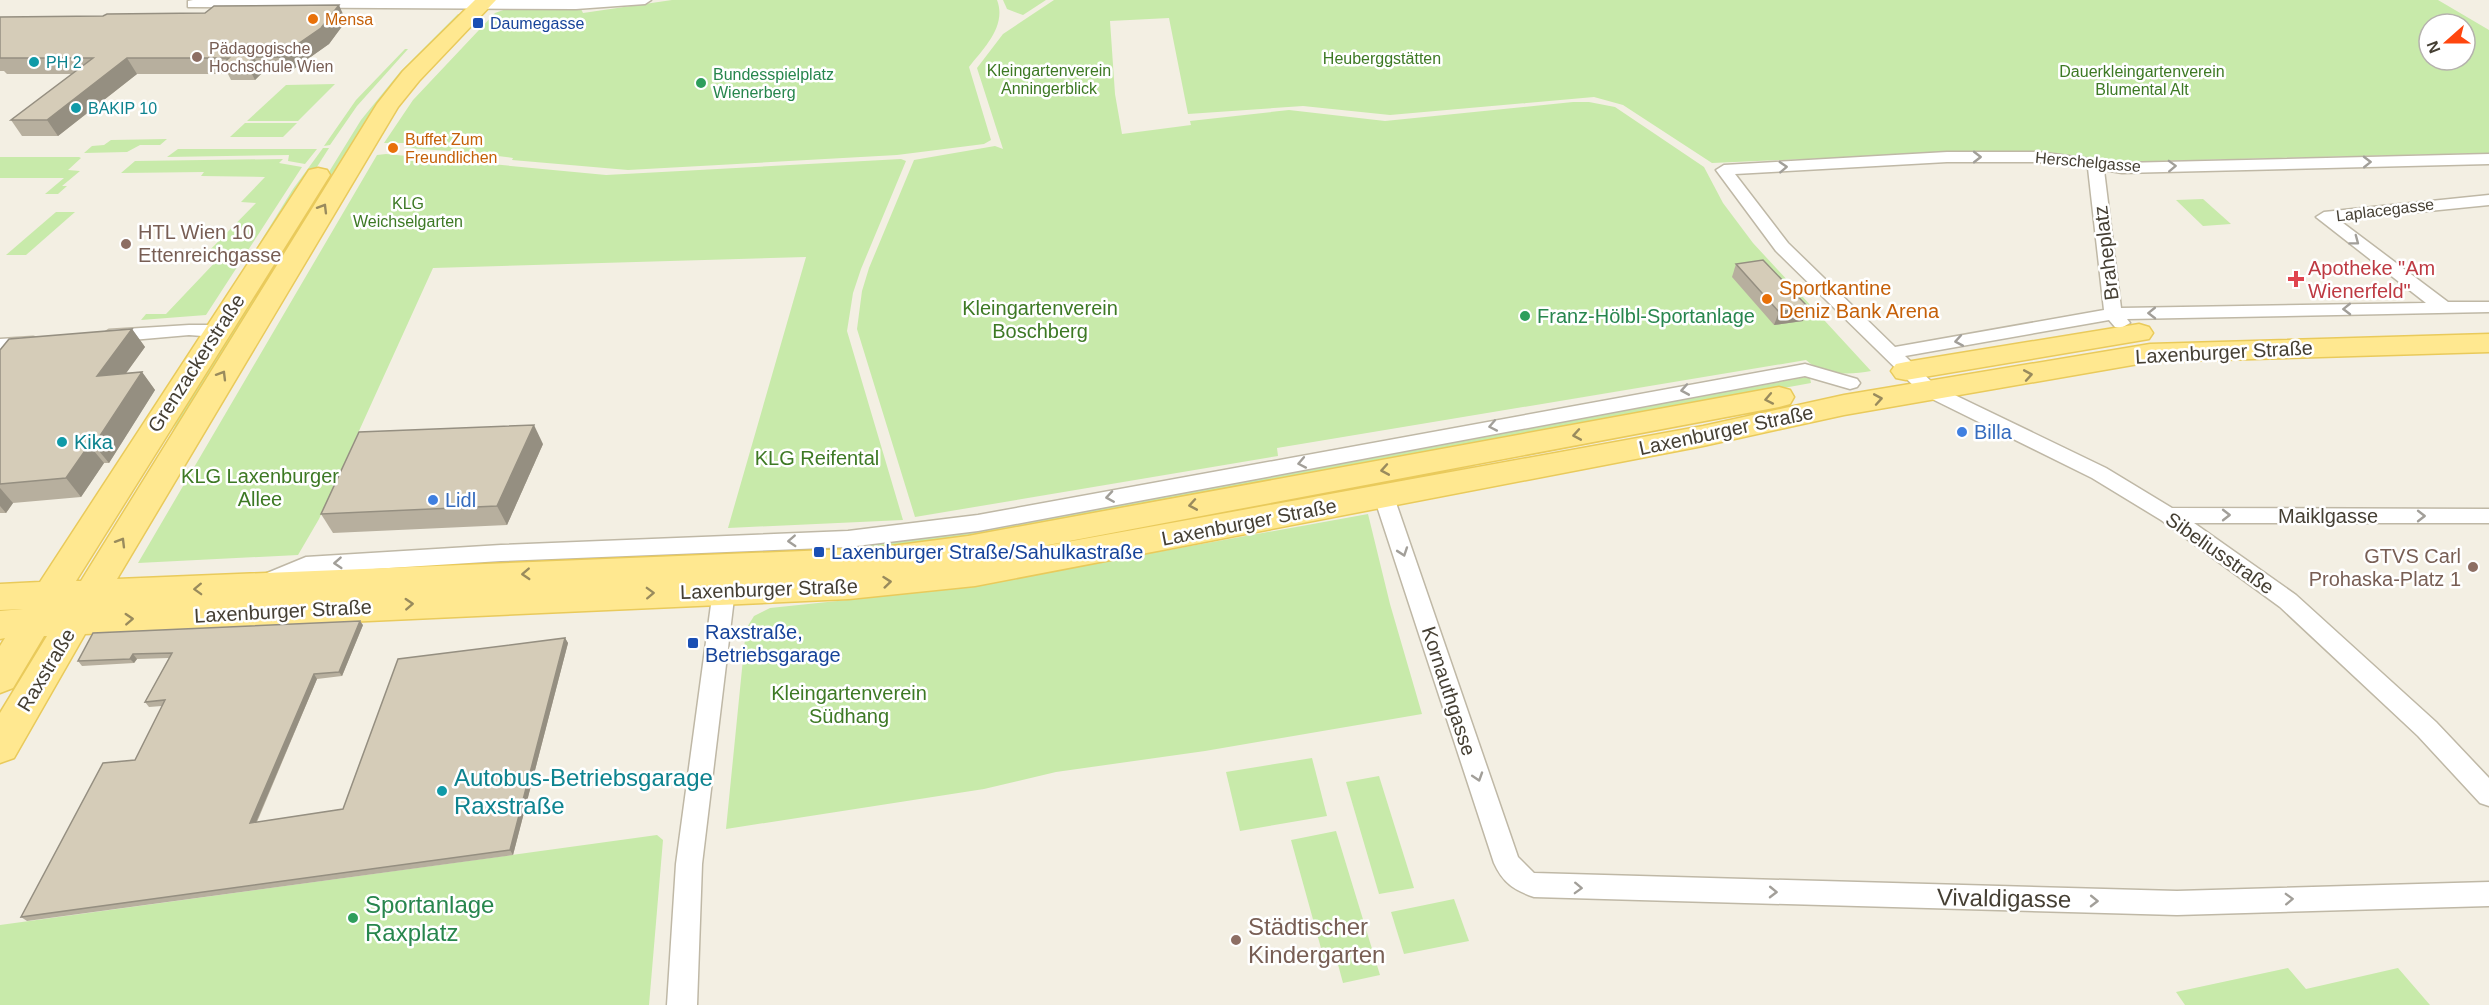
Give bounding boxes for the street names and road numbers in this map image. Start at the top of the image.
street label: Herschelgasse [2035,149,2142,175]
street label: Laplacegasse [2335,196,2435,224]
street label: Braheplatz [2089,204,2123,302]
street label: Grenzackerstraße [143,290,249,436]
street label: Laxenburger Straße [2135,336,2313,368]
street label: Laxenburger Straße [1637,401,1815,459]
street label: Laxenburger Straße [1160,494,1338,550]
street label: Maiklgasse [2278,505,2378,527]
street label: Sibeliusstraße [2162,508,2278,598]
street label: Laxenburger Straße [680,575,858,603]
street label: Laxenburger Straße [194,595,372,627]
street label: Kornauthgasse [1418,624,1480,758]
street label: Raxstraße [13,625,79,715]
street label: Vivaldigasse [1937,883,2071,913]

